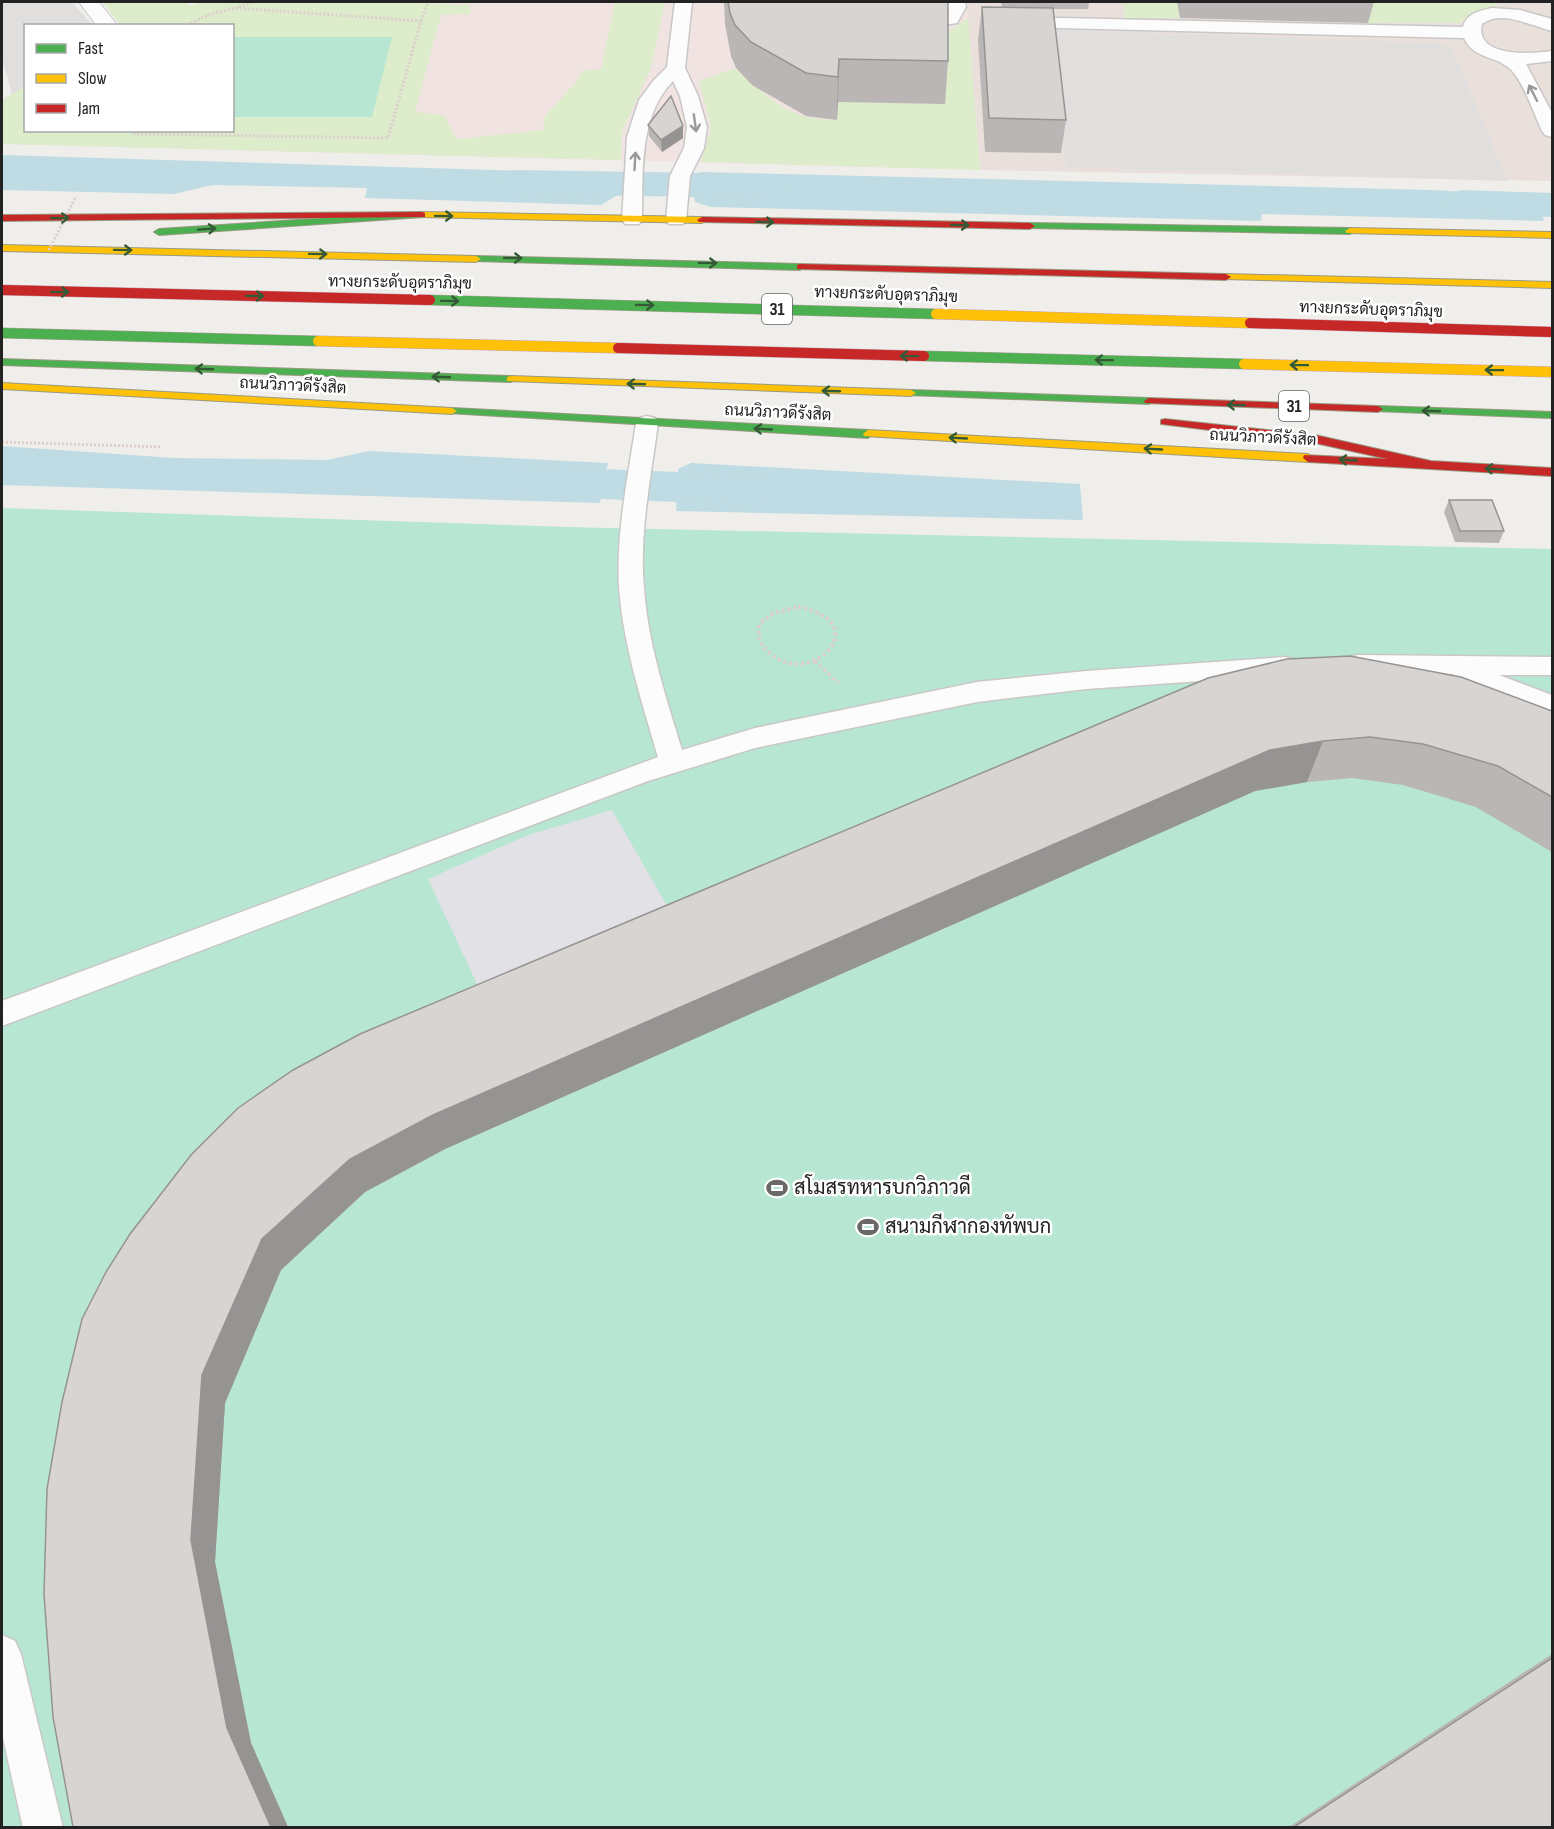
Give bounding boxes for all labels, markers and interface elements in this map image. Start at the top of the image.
legend [24,24,234,132]
text: Fast [78,38,104,59]
text: Slow [78,68,107,89]
one-way arrow [1527,84,1538,102]
text: Jam [77,98,100,119]
one-way arrow [689,113,700,132]
one-way arrow [629,152,640,172]
one-way arrow [433,210,453,221]
one-way arrow [49,212,69,224]
one-way arrow [754,216,774,228]
one-way arrow [949,219,969,230]
one-way arrow [196,223,216,234]
one-way arrow [112,244,132,256]
one-way arrow [307,248,327,260]
one-way arrow [502,253,522,264]
one-way arrow [697,258,717,269]
street label: ทางยกระดับอุตราภิมุข [328,270,472,295]
street label: ทางยกระดับอุตราภิมุข [814,281,958,308]
one-way arrow [49,286,69,298]
one-way arrow [244,290,264,302]
road number: 31 [762,294,792,324]
one-way arrow [439,295,459,306]
street label: ทางยกระดับอุตราภิมุข [1299,296,1443,323]
one-way arrow [634,299,654,311]
one-way arrow [900,350,920,361]
one-way arrow [1095,355,1115,366]
one-way arrow [1290,360,1310,371]
one-way arrow [195,364,215,375]
one-way arrow [1485,364,1505,376]
street label: ถนนวิภาวดีรังสิต [239,371,347,398]
one-way arrow [432,372,452,383]
one-way arrow [627,379,646,390]
one-way arrow [821,385,841,397]
road number: 31 [1279,391,1309,421]
street label: ถนนวิภาวดีรังสิต [724,398,832,425]
one-way arrow [1227,399,1247,410]
one-way arrow [1422,405,1442,416]
one-way arrow [754,423,774,434]
street label: ถนนวิภาวดีรังสิต [1209,423,1317,450]
one-way arrow [949,433,969,444]
one-way arrow [1143,443,1163,454]
one-way arrow [1338,454,1358,465]
one-way arrow [1485,463,1505,474]
place label: สโมสรทหารบกวิภาวดี [794,1174,971,1200]
sports icon: สโมสรทหารบกวิภาวดี [765,1176,789,1200]
place label: สนามกีฬากองทัพบก [885,1213,1051,1239]
sports icon: สนามกีฬากองทัพบก [856,1215,880,1239]

